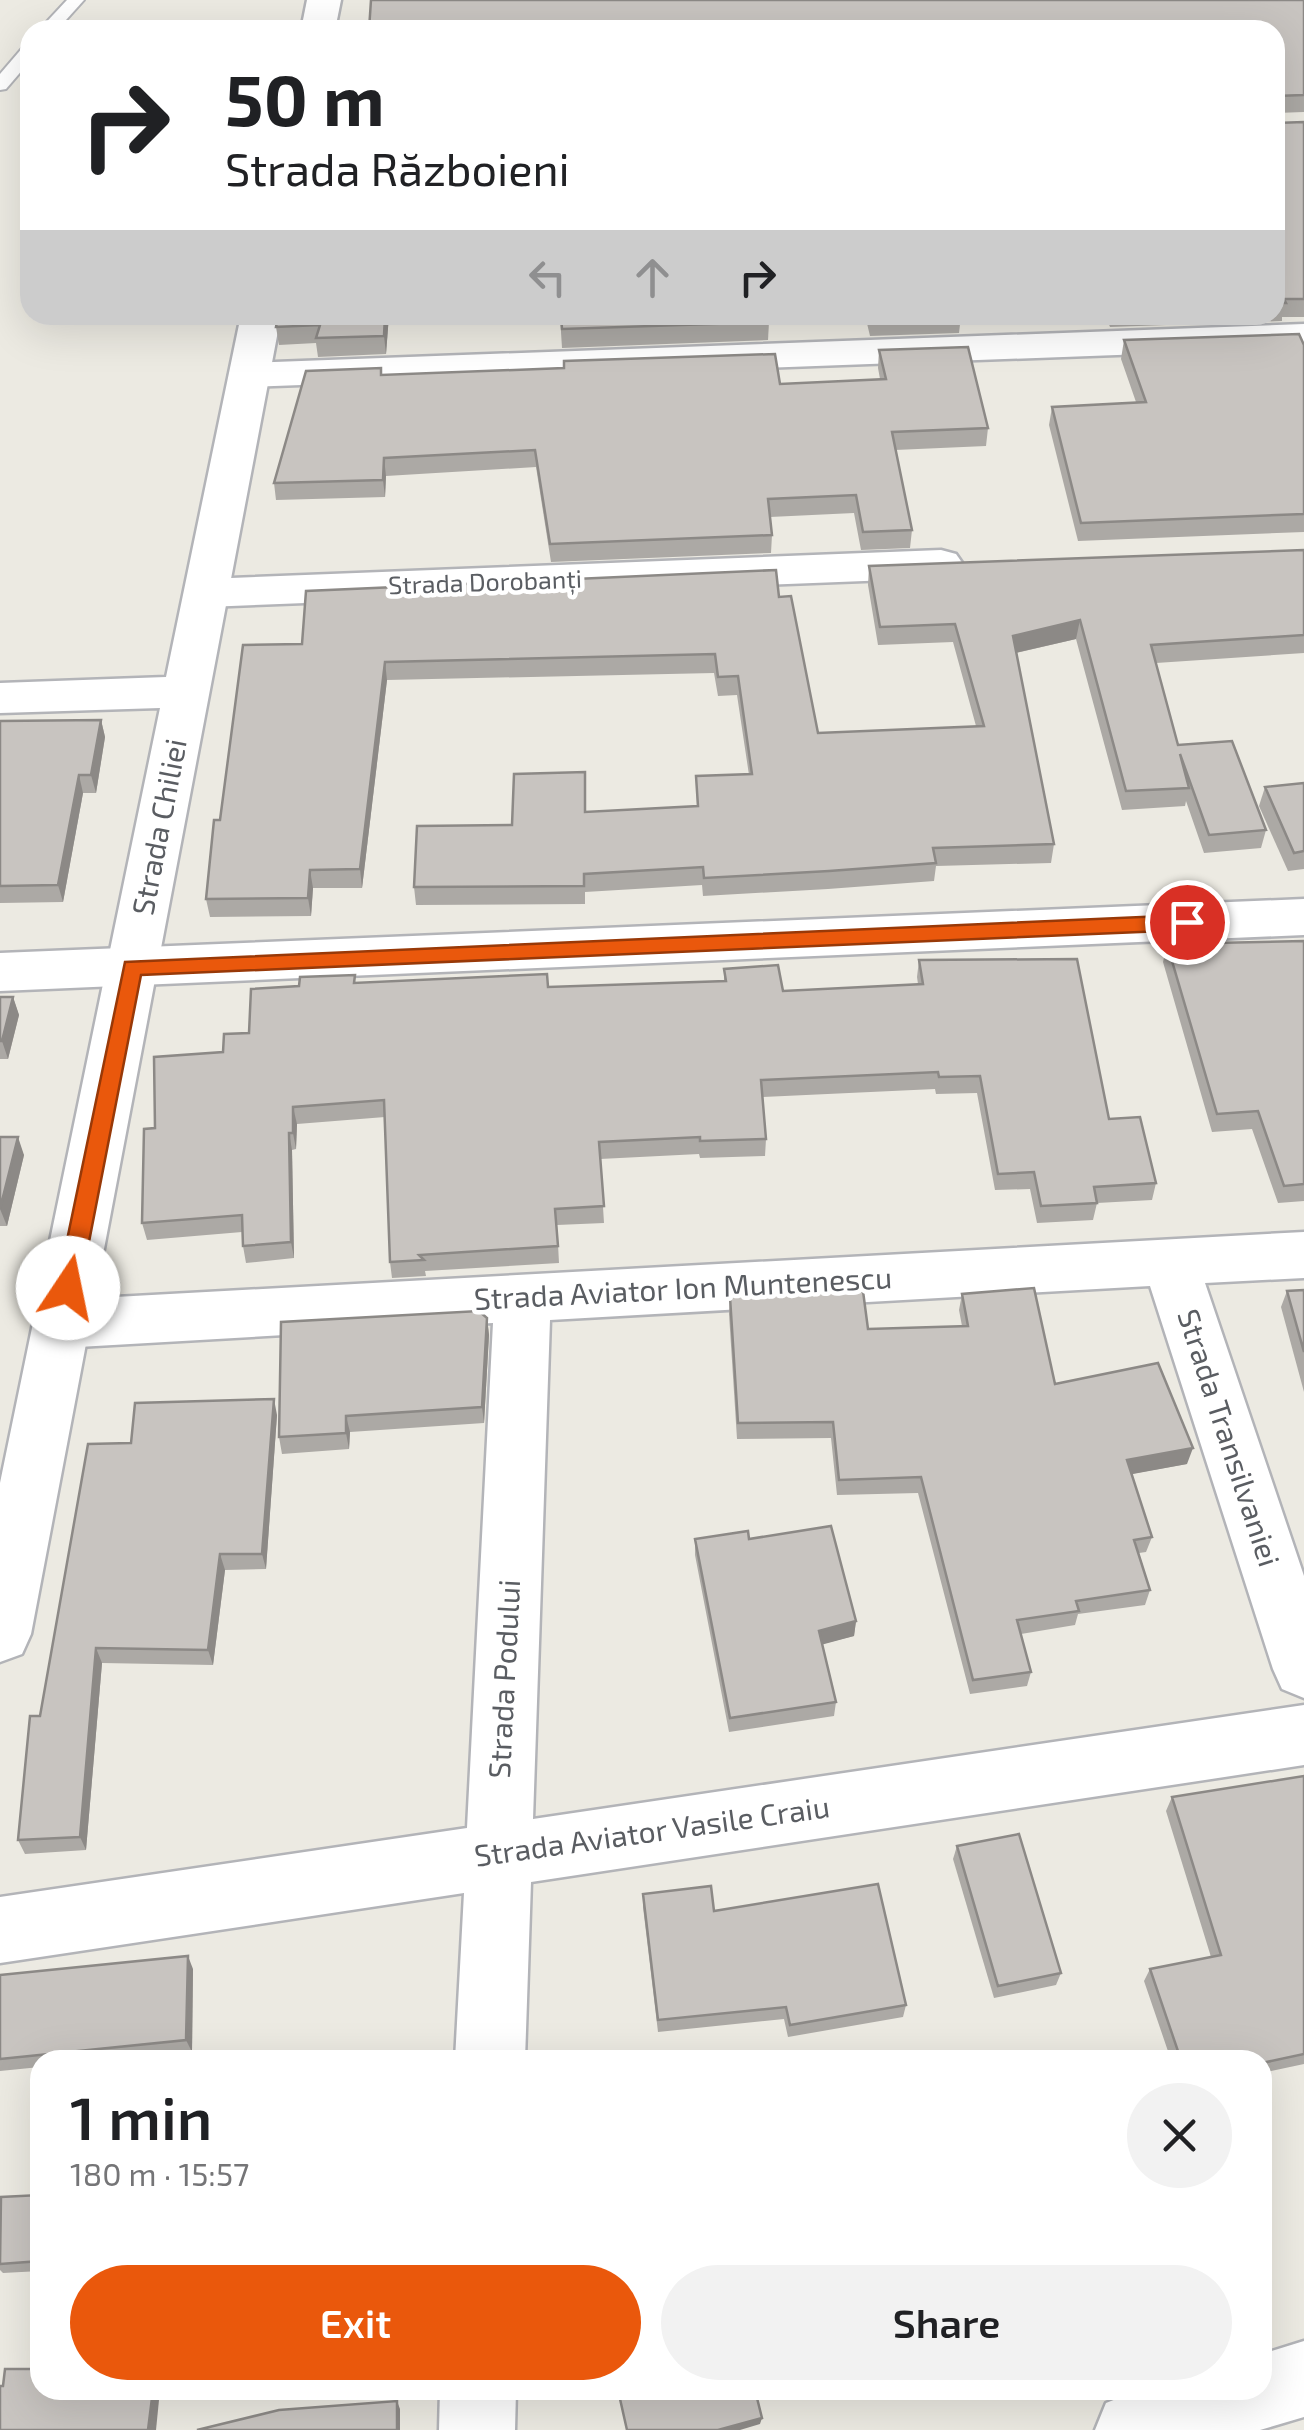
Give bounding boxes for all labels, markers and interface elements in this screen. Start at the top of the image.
text: 50 m [225,56,385,140]
icon: right [60,60,190,190]
text: Strada Războieni [225,141,570,195]
icon: left [520,250,575,305]
icon: ahead [625,250,680,305]
icon: right [730,250,785,305]
street label: Strada Dorobanți [388,563,582,601]
street label: Strada Chiliei [123,735,193,918]
pin [1145,880,1230,965]
icon: arrive [1160,895,1215,950]
position arrow [16,1236,120,1340]
street label: Strada Aviator Ion Muntenescu [473,1258,893,1316]
street label: Strada Transilvaniei [1171,1304,1288,1571]
street label: Strada Podului [480,1578,526,1779]
street label: Strada Aviator Vasile Craiu [472,1787,832,1873]
text: 1 min [70,2080,212,2152]
button: close [1127,2083,1232,2188]
text: 180 m · 15:57 [70,2154,249,2192]
button: Exit [70,2265,641,2380]
button: Share [661,2265,1232,2380]

